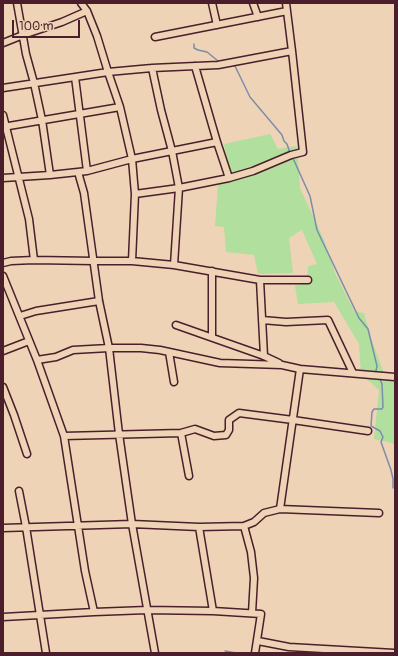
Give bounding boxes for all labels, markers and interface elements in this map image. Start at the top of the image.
scale bar [14,12,82,38]
text: 100 m [19,19,53,34]

